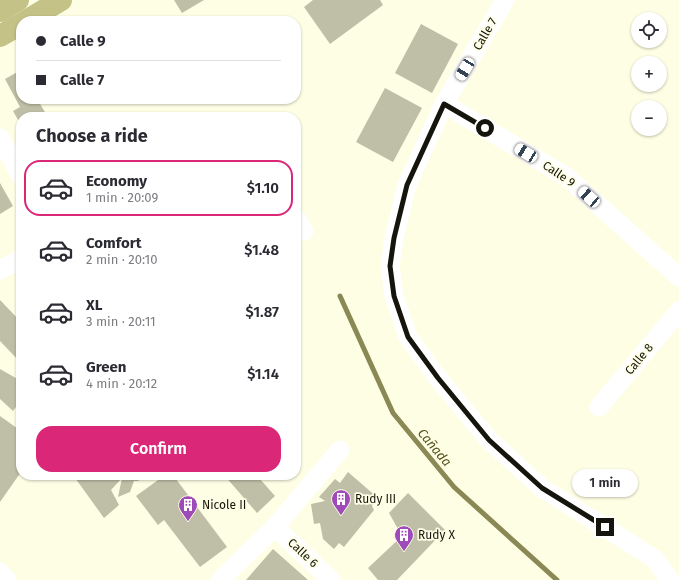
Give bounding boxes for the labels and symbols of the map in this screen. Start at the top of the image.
street label: Calle 7 [470,15,500,53]
car [454,56,476,82]
route start [476,119,494,137]
car [513,142,539,164]
street label: Calle 9 [540,158,578,190]
car [576,185,602,209]
street label: Calle 8 [622,340,656,377]
water label: Cañada [415,426,455,469]
callout: 1 min [572,469,638,497]
building icon: Rudy III [330,488,352,516]
place label: Rudy III [355,492,396,506]
building icon: Nicole II [177,494,199,522]
place label: Nicole II [202,498,246,512]
route end [596,518,614,536]
building icon: Rudy X [393,524,415,552]
place label: Rudy X [418,528,456,542]
street label: Calle 6 [285,536,321,570]

